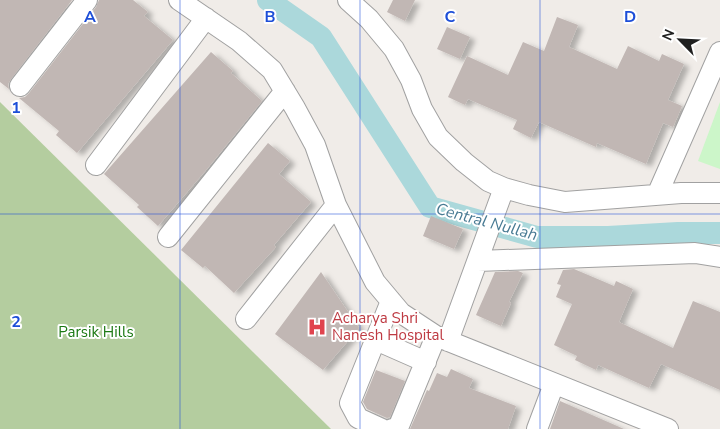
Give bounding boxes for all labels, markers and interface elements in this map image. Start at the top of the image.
text: A [84,6,96,28]
text: B [264,6,276,28]
text: C [445,6,456,28]
text: D [624,6,636,28]
north arrow [655,15,705,65]
text: N [658,26,679,44]
text: 1 [11,97,21,119]
water label: Central Nullah [434,198,540,246]
place label: Acharya Shri Nanesh Hospital [332,308,445,345]
text: 2 [11,311,21,333]
hospital icon: Acharya Shri Nanesh Hospital [306,316,328,338]
park label: Parsik Hills [58,322,134,342]

